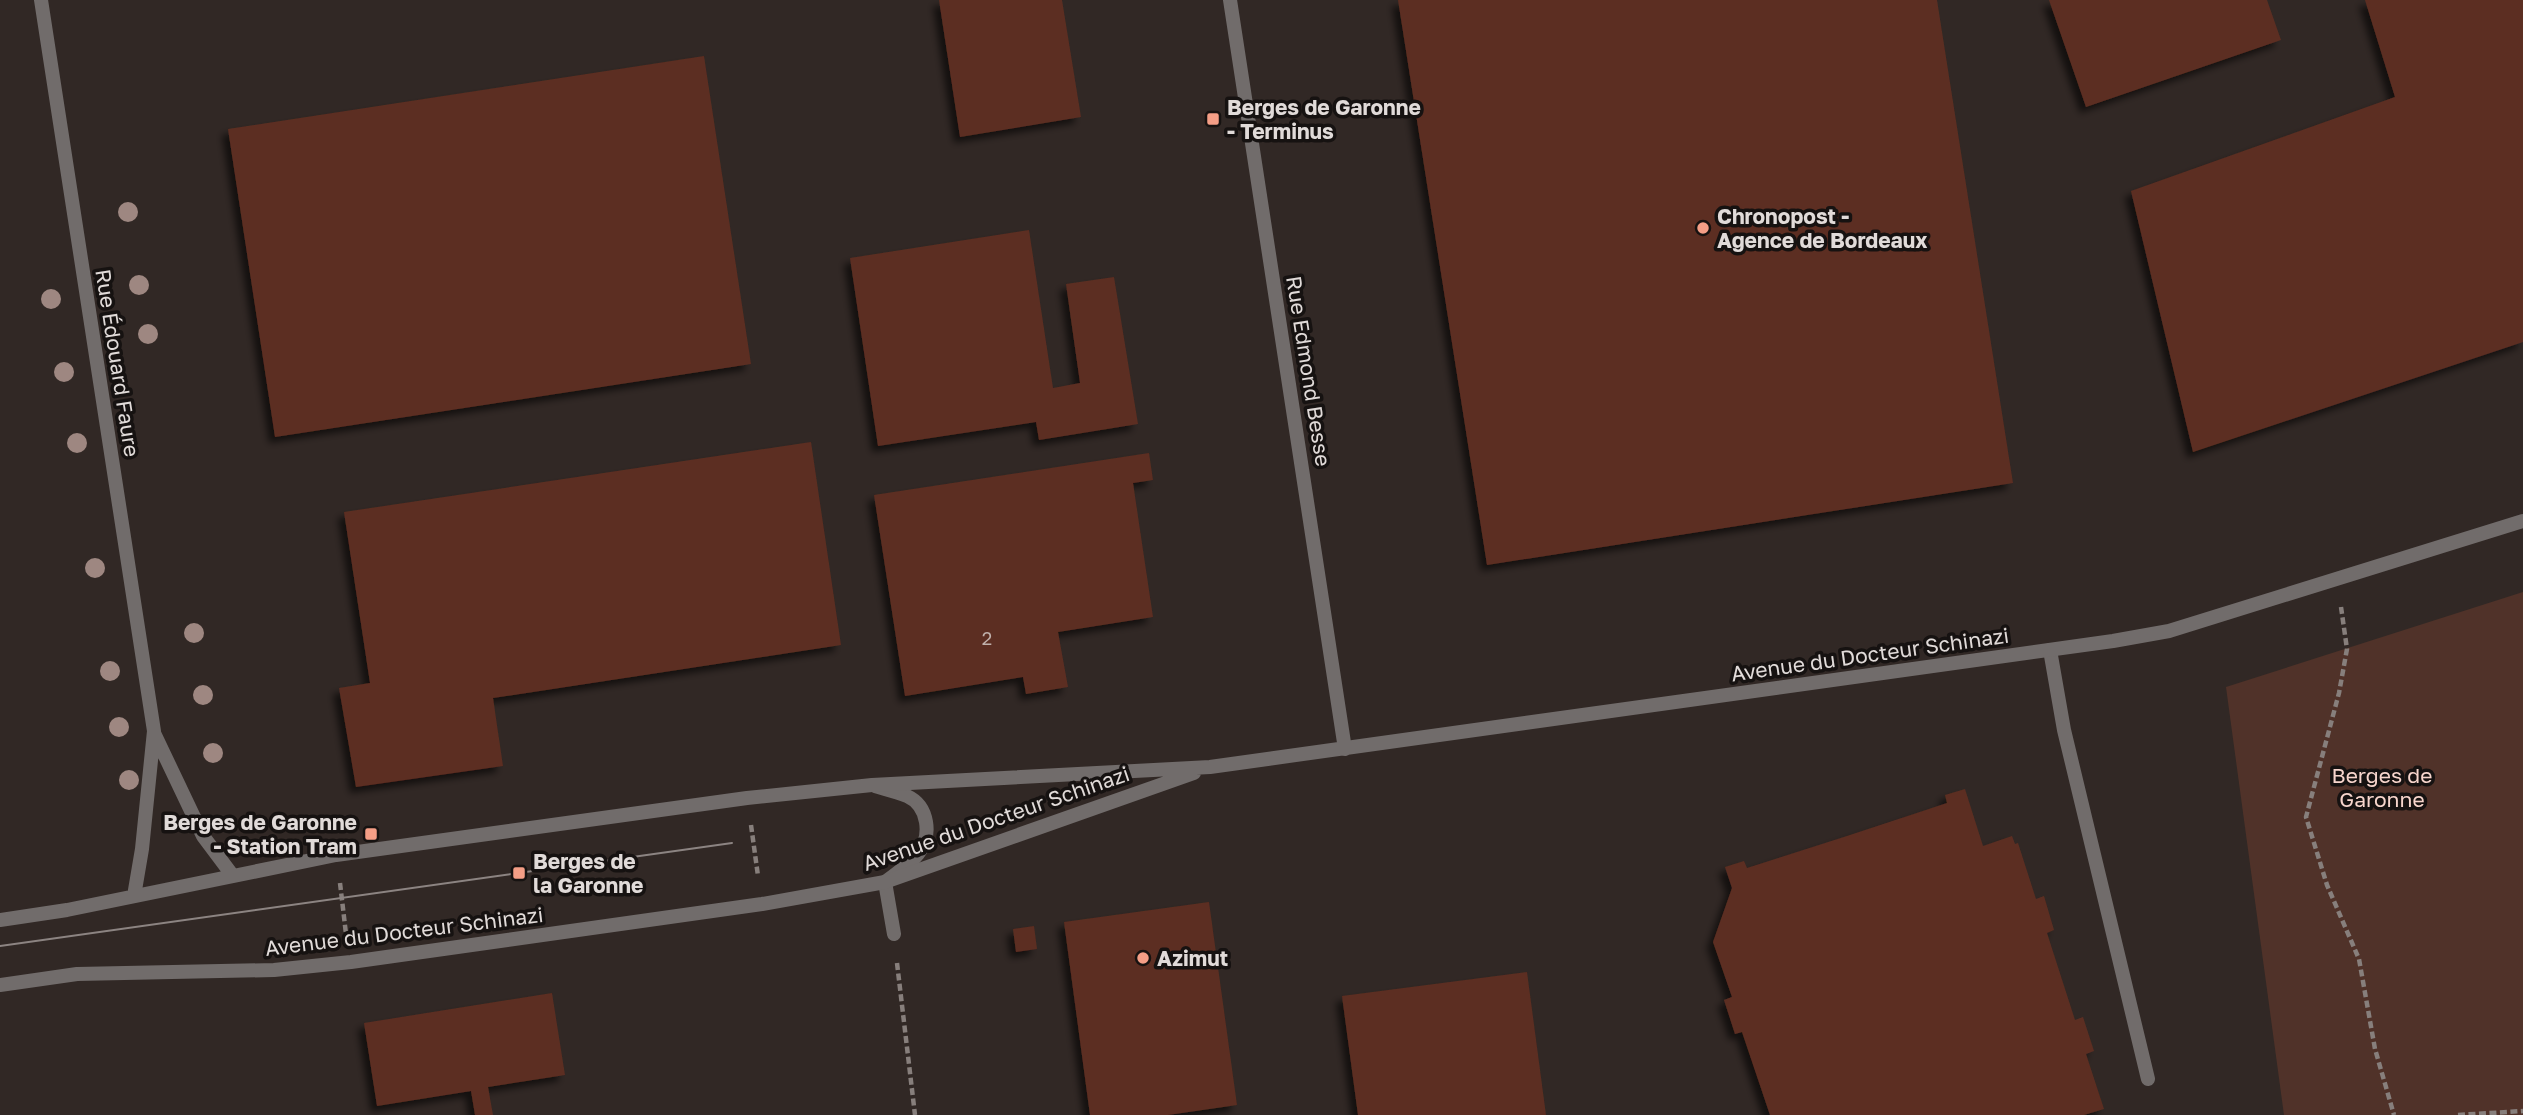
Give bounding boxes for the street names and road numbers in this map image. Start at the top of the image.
street label: Rue Édouard Faure [90,267,146,459]
street label: Rue Edmond Besse [1281,274,1337,468]
street label: Avenue du Docteur Schinazi [1729,622,2011,686]
street label: Avenue du Docteur Schinazi [859,760,1133,876]
street label: Avenue du Docteur Schinazi [263,901,545,961]

